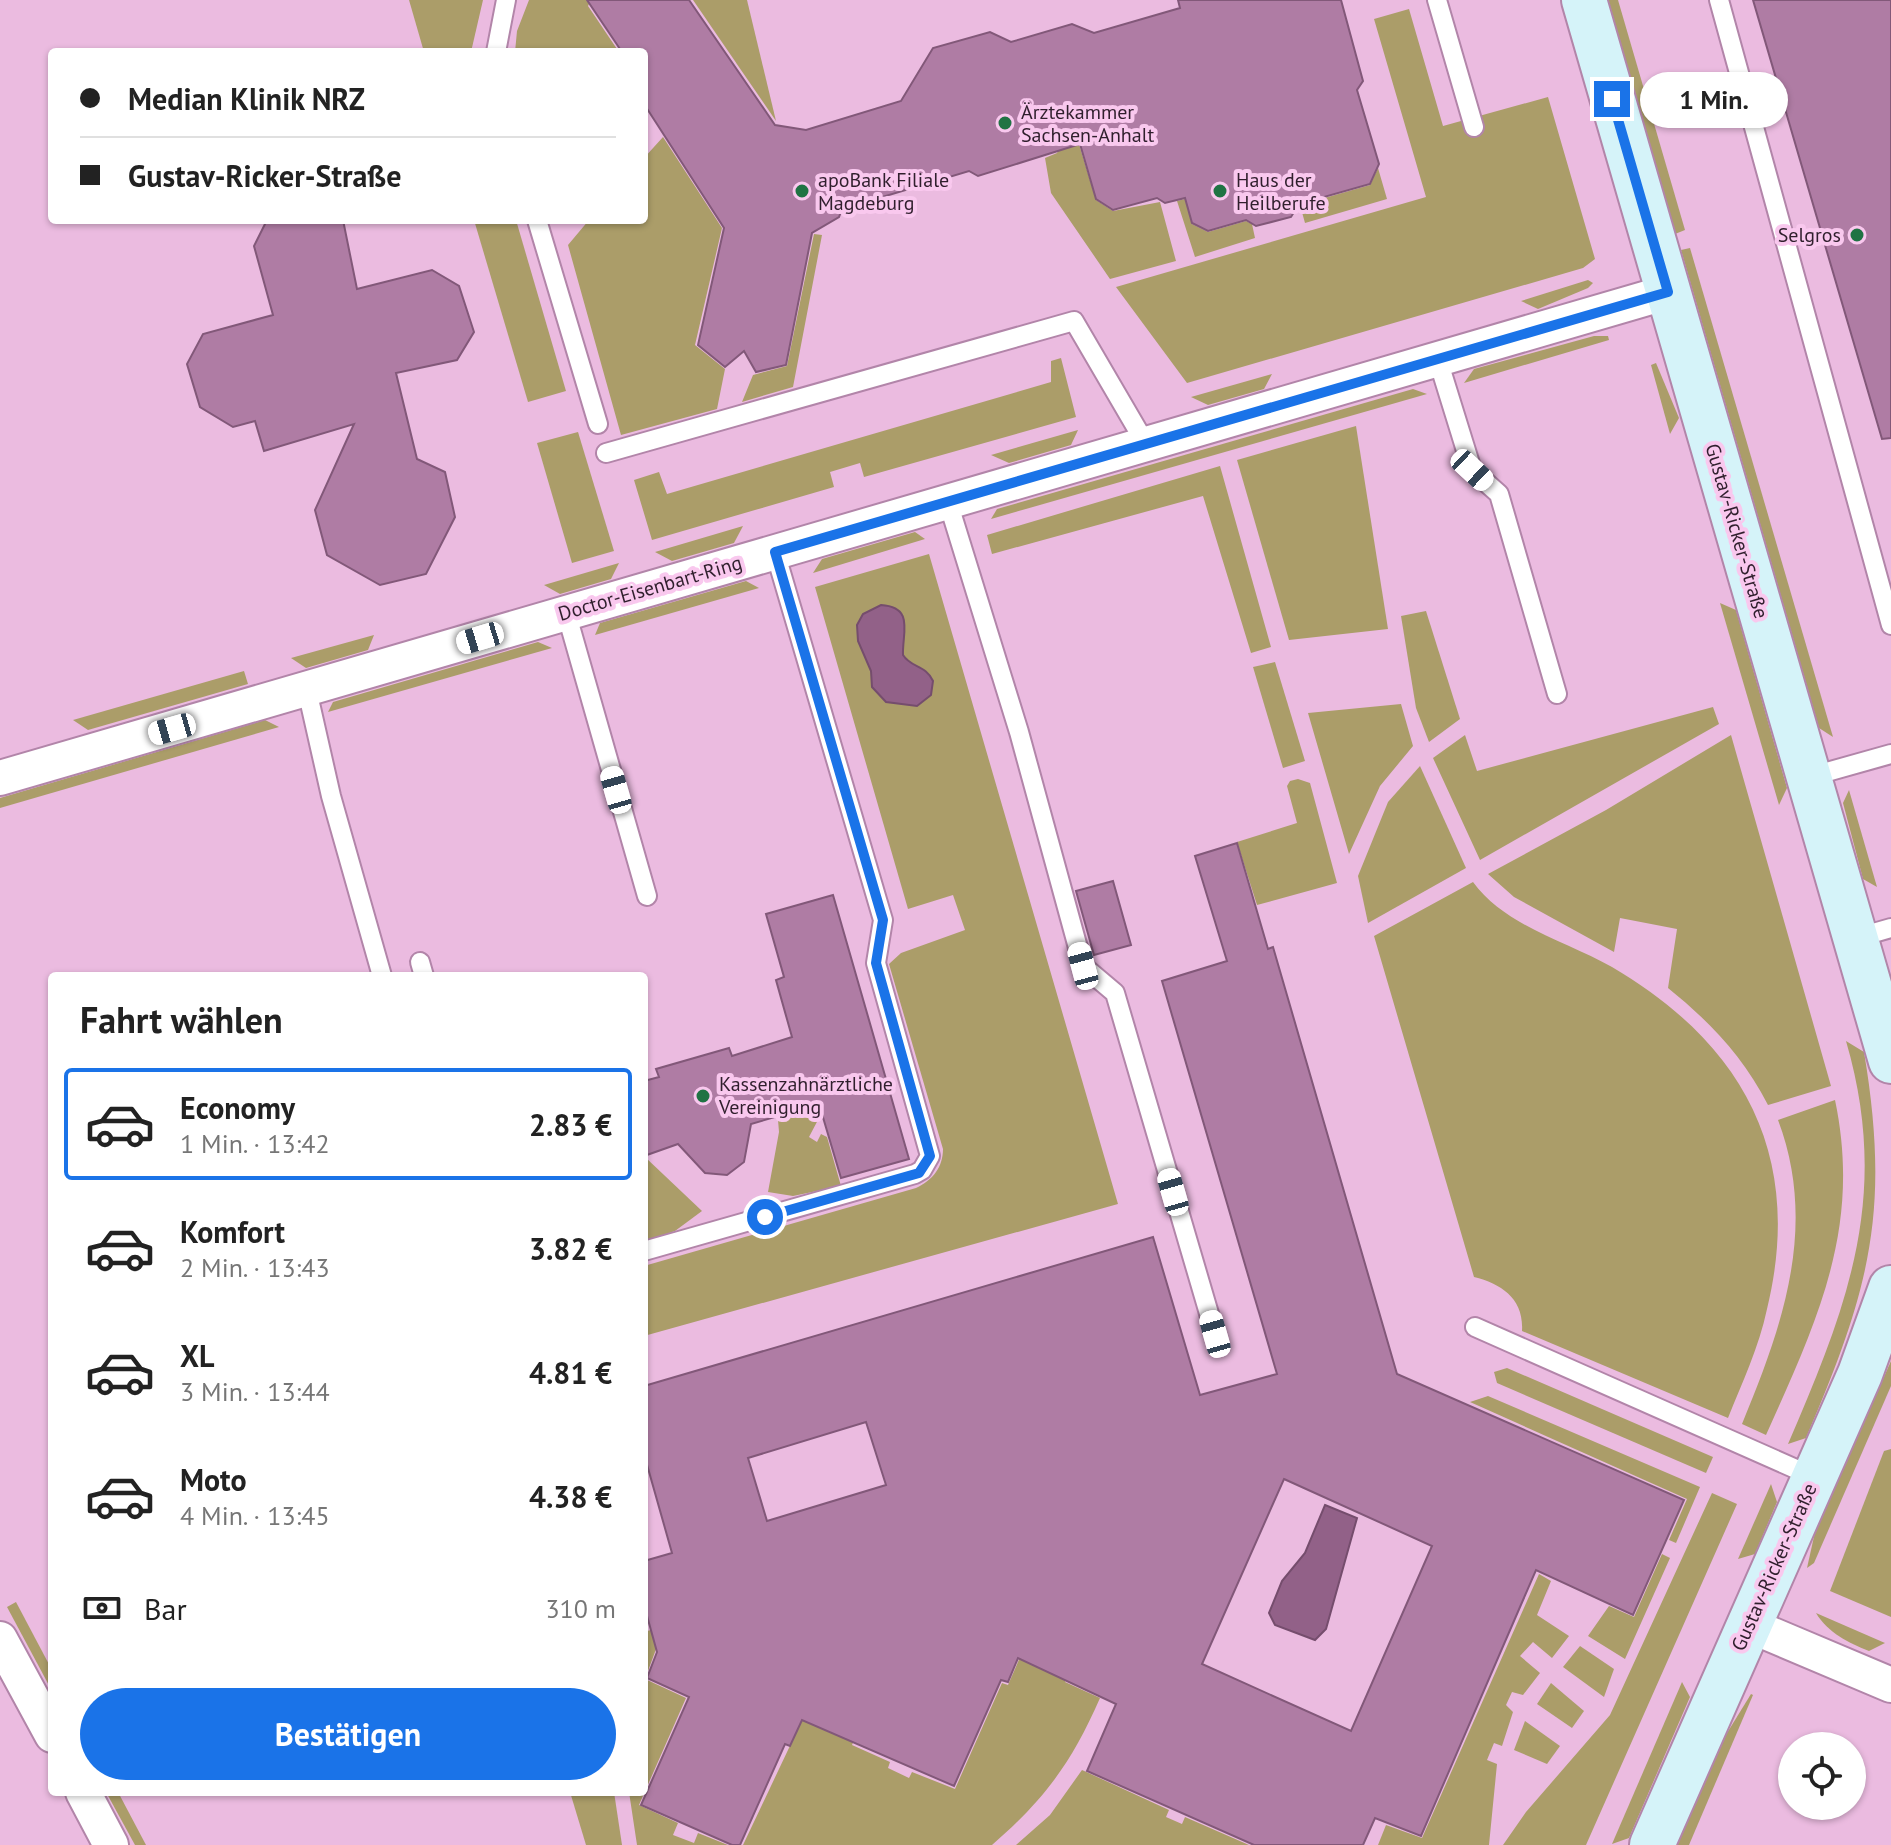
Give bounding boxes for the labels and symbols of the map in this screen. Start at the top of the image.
callout: 1 Min. [1640,71,1788,127]
route end [1594,81,1630,117]
place label: Ärztekammer Sachsen-Anhalt [1021,99,1155,148]
marker: Ärztekammer Sachsen-Anhalt [996,114,1014,132]
place label: apoBank Filiale Magdeburg [818,167,949,216]
place label: Haus der Heilberufe [1236,167,1326,216]
marker: apoBank Filiale Magdeburg [793,182,811,200]
marker: Haus der Heilberufe [1211,182,1229,200]
place label: Selgros [1778,222,1841,248]
marker: Selgros [1848,226,1866,244]
street label: Gustav-Ricker-Straße [1700,440,1774,622]
car [1446,445,1498,495]
street label: Doctor-Eisenbart-Ring [555,549,745,627]
car [454,620,506,656]
car [146,711,198,747]
car [598,764,634,816]
car [1065,940,1101,992]
place label: Kassenzahnärztliche Vereinigung [718,1071,893,1120]
marker: Kassenzahnärztliche Vereinigung [694,1087,712,1105]
car [1155,1166,1191,1218]
route start [747,1199,783,1235]
car [1197,1308,1233,1360]
street label: Gustav-Ricker-Straße [1725,1479,1823,1655]

